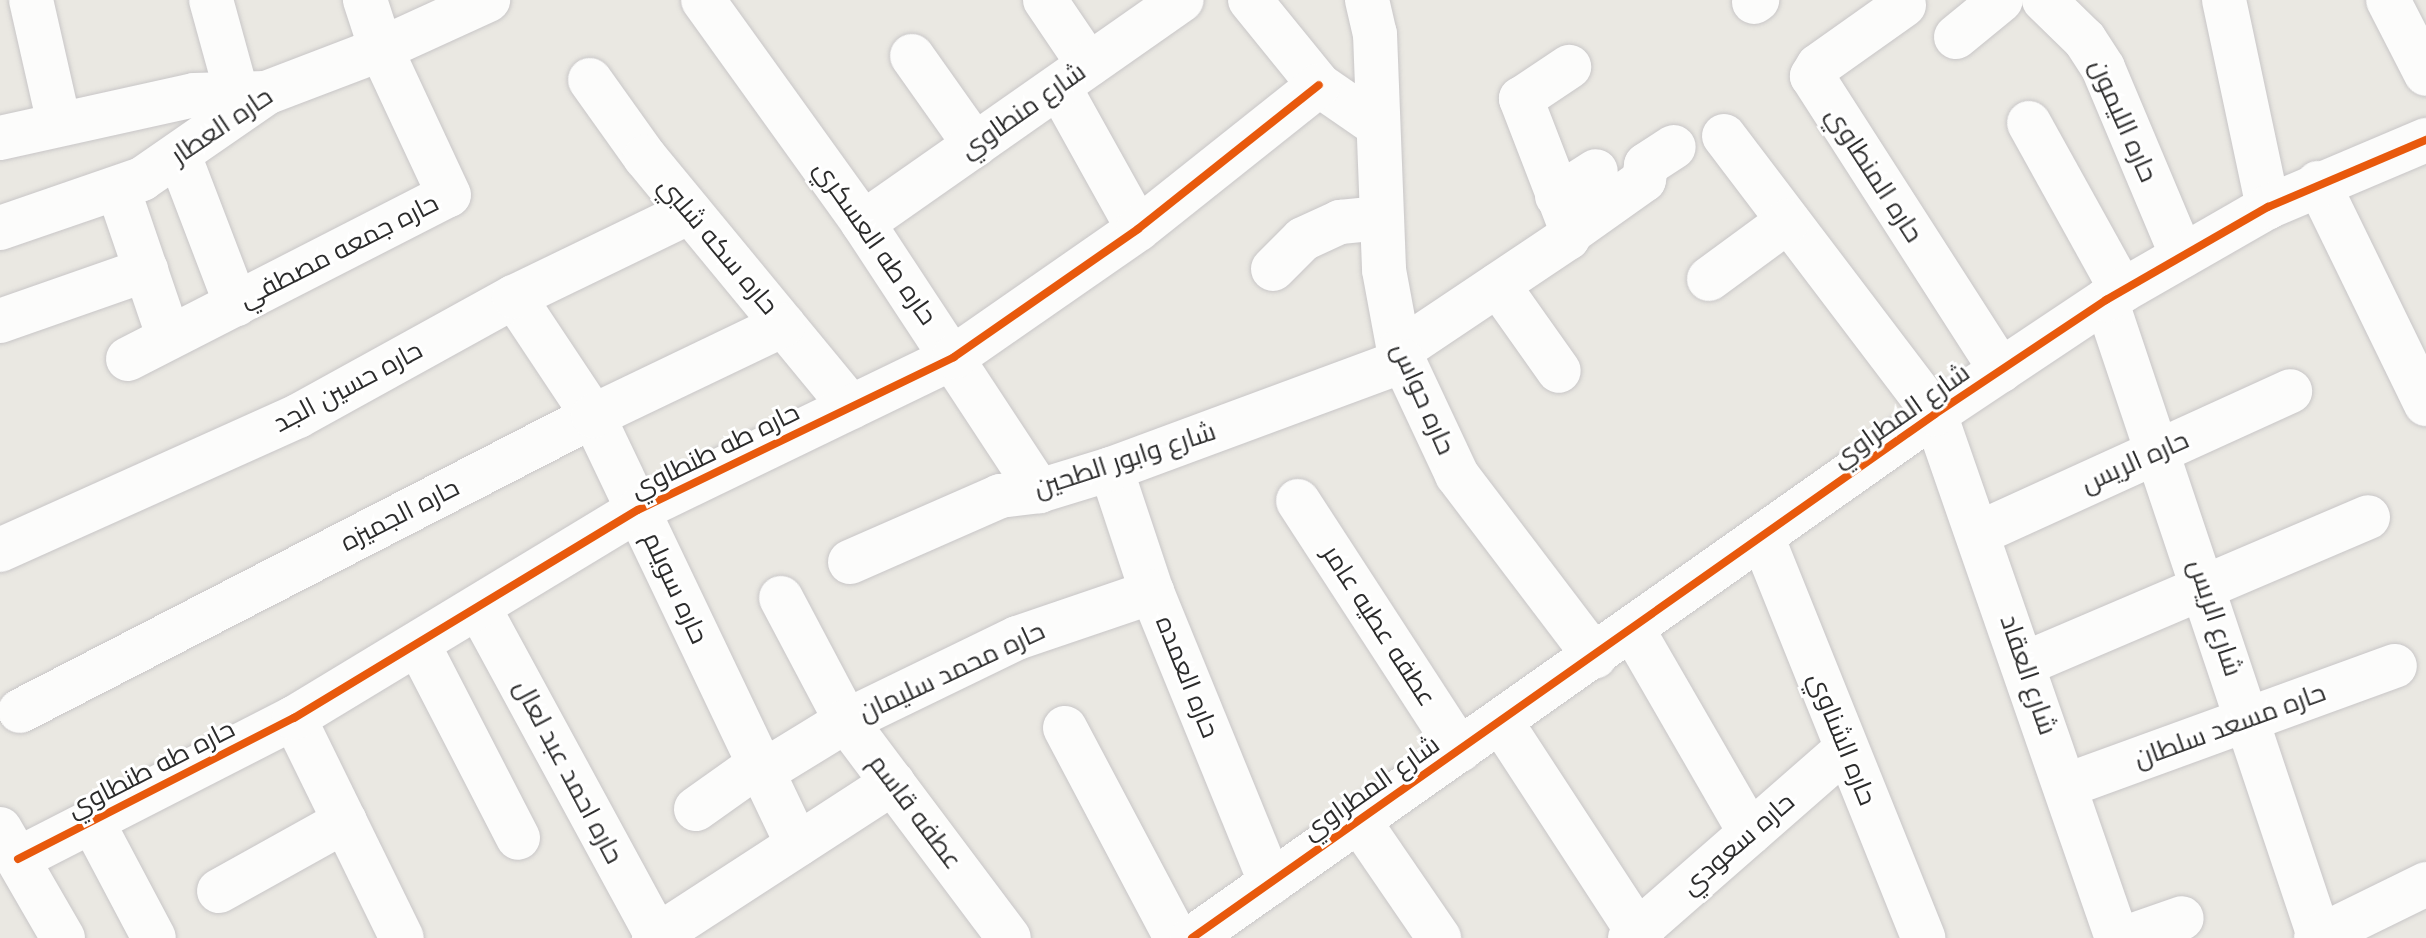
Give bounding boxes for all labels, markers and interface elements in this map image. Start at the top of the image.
street label: حاره الليمون [2082,55,2164,187]
street label: شارع منطاوي [954,56,1092,166]
street label: حاره العطار [165,81,279,171]
street label: حاره المنطاوي [1819,102,1929,248]
street label: حاره طه العسكري [807,155,943,331]
street label: حاره سكه شلبي [651,171,785,321]
street label: حاره جمعه مصطفي [234,187,444,315]
street label: حاره حسين الجد [268,335,428,439]
street label: حاره حواس [1385,338,1461,460]
street label: شارع المطراوي [1826,357,1976,475]
street label: حاره طه طنطاوي [626,397,804,505]
street label: شارع وابور الطحين [1030,416,1220,504]
street label: حاره الريس [2076,424,2194,500]
street label: حاره الجميزه [335,472,465,558]
street label: حاره سويلم [636,527,714,649]
street label: عطفه عطيه عامر [1315,540,1443,712]
street label: شارع الريس [2182,556,2248,680]
street label: شارع العقاد [1993,611,2063,739]
street label: حاره العمده [1148,612,1226,742]
street label: حاره محمد سليمان [854,615,1050,729]
street label: حاره الشناوي [1801,668,1883,810]
street label: حاره احمد عبد لعال [506,675,630,869]
street label: حاره مسعد سلطان [2130,677,2330,775]
street label: حاره طه طنطاوي [62,713,240,825]
street label: شارع المطراوي [1296,729,1446,847]
street label: عطفه قاسم [862,748,968,876]
street label: حاره سعودي [1675,786,1801,902]

